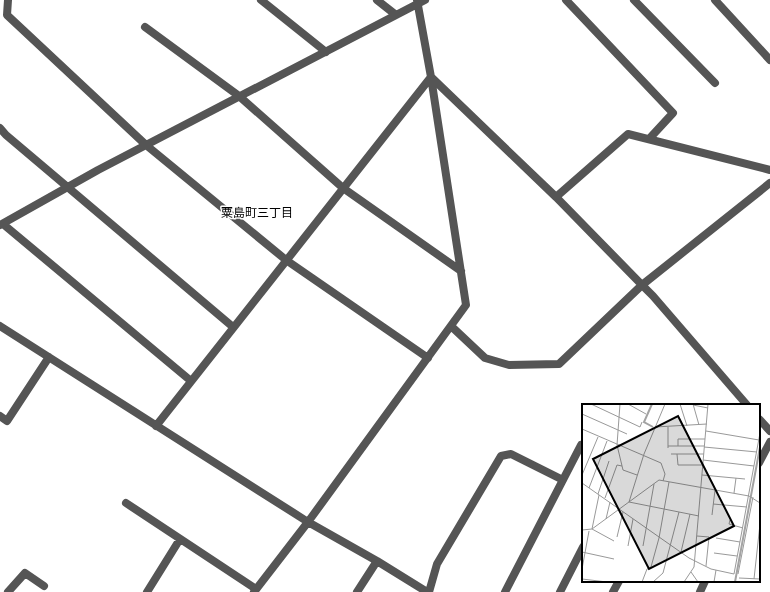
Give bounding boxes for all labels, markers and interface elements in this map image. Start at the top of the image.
district label: 粟島町三丁目 [221,206,293,220]
inset map [582,404,760,582]

